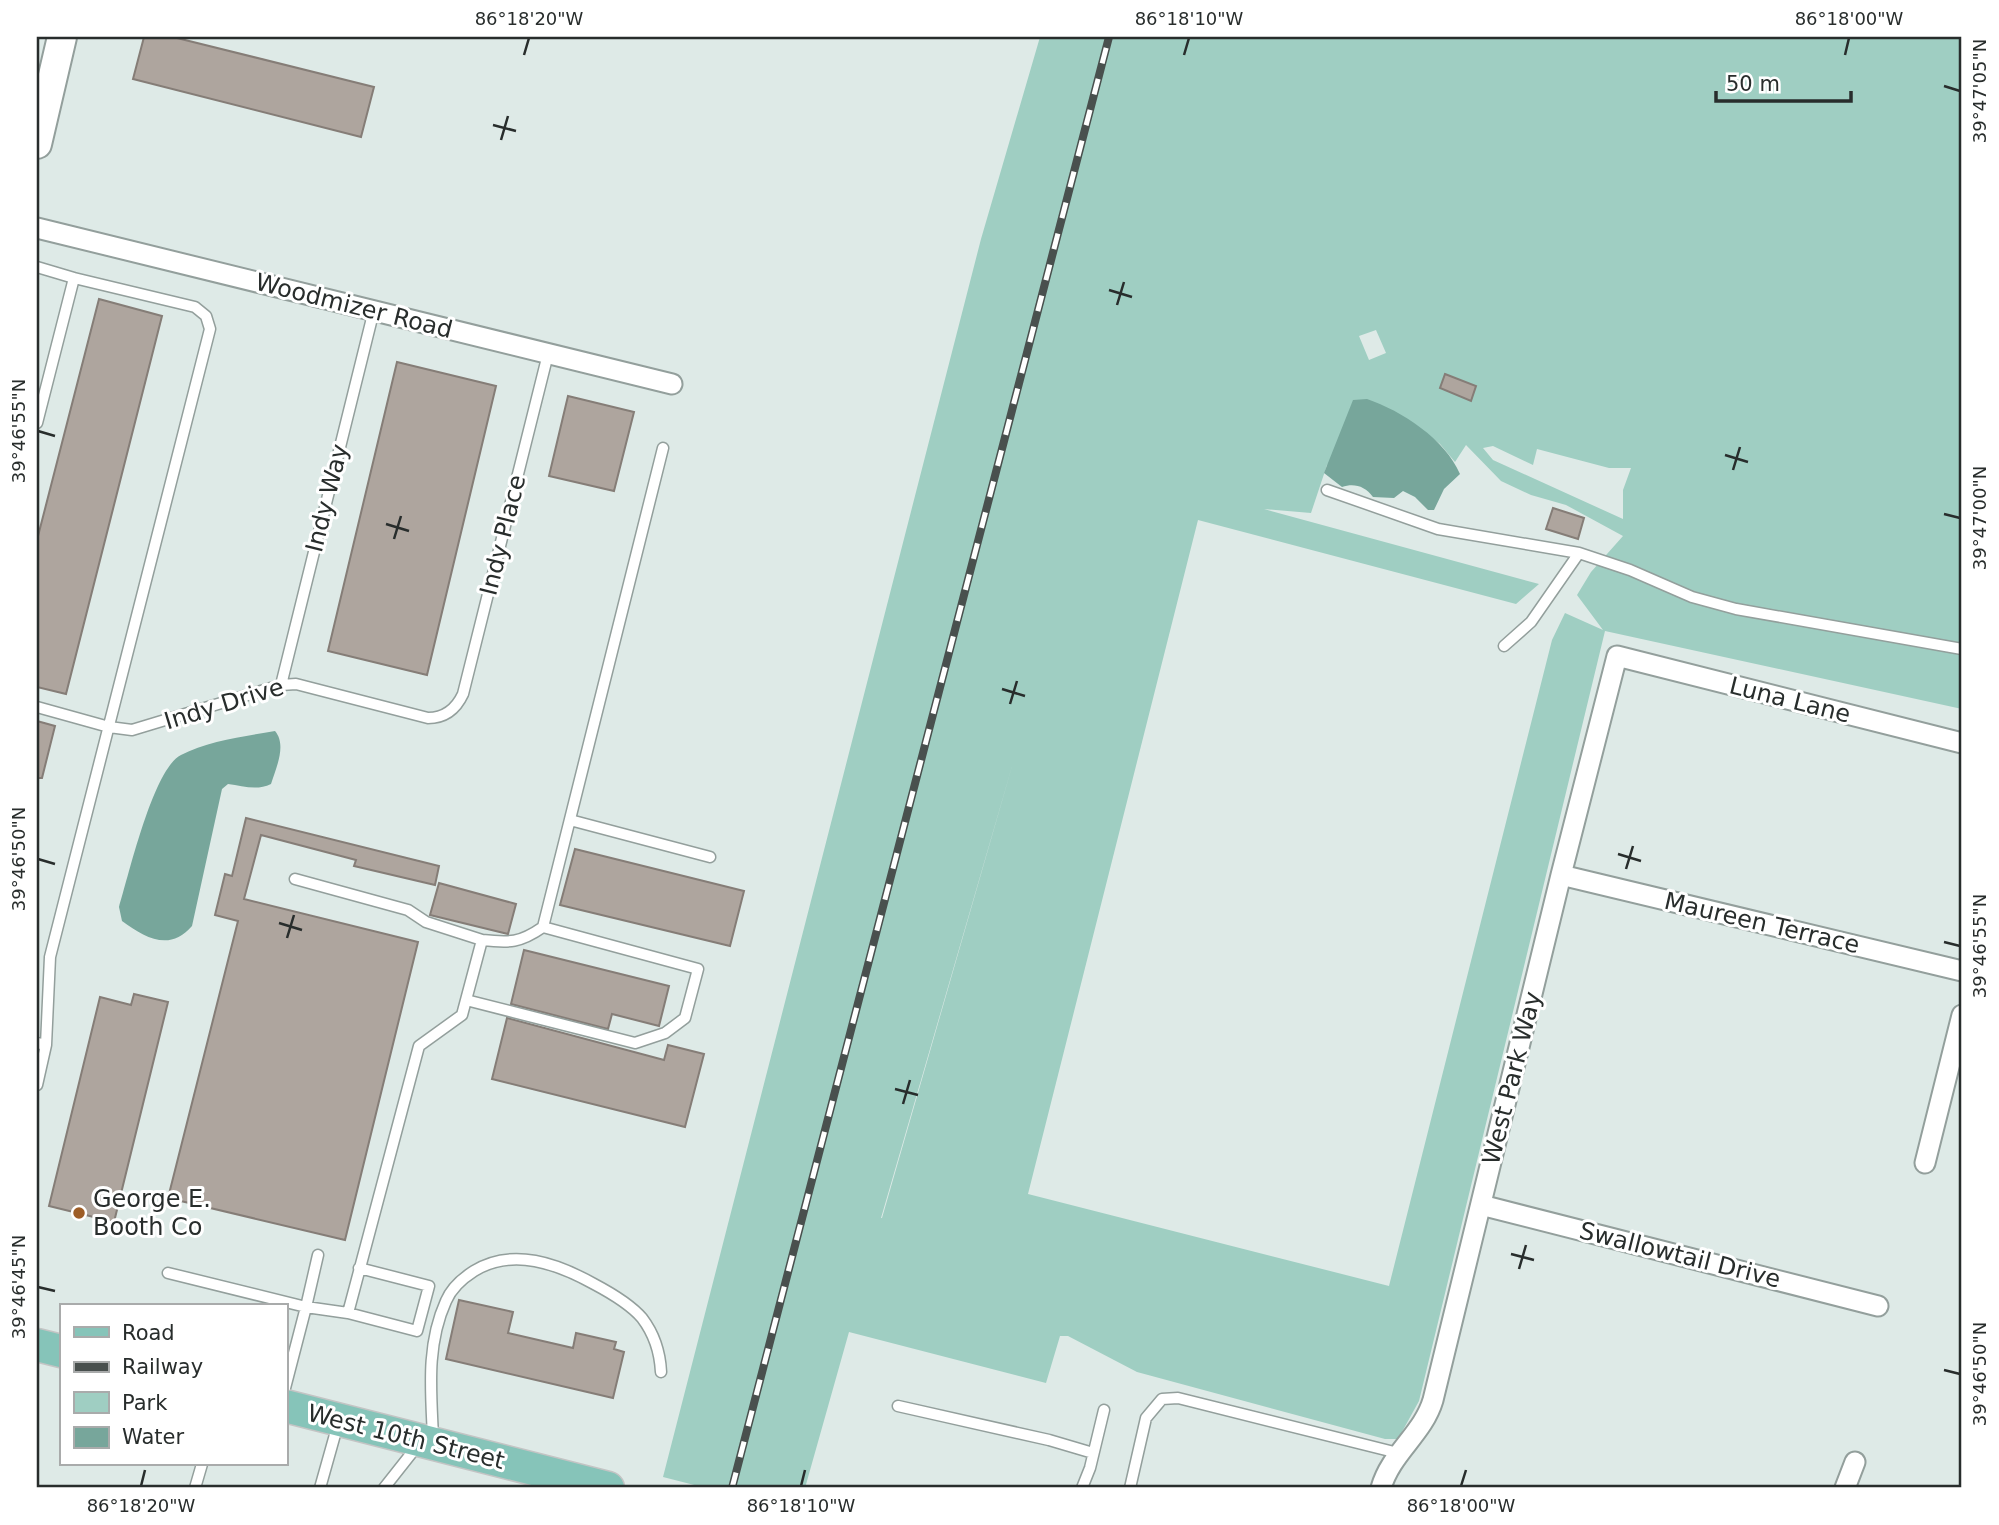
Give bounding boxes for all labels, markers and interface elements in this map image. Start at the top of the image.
text: 86°18'20"W [475,8,584,29]
text: 86°18'10"W [1135,8,1244,29]
text: 86°18'00"W [1795,8,1904,29]
text: 39°47'05"N [1969,39,1990,143]
scale bar [1716,60,1850,104]
text: 50 m [1726,72,1780,96]
street label: Woodmizer Road [253,268,455,344]
text: 39°46'55"N [8,379,29,483]
street label: Indy Way [300,441,354,555]
text: 39°47'00"N [1969,466,1990,570]
street label: Indy Place [475,472,531,598]
street label: Luna Lane [1727,671,1853,729]
street label: Indy Drive [161,673,287,735]
text: 39°46'50"N [8,807,29,911]
street label: Maureen Terrace [1662,887,1862,959]
text: 39°46'55"N [1969,894,1990,998]
street label: West Park Way [1477,989,1547,1167]
place label: George E. Booth Co [93,1185,211,1241]
marker: George E. Booth Co [71,1205,87,1221]
street label: Swallowtail Drive [1577,1216,1783,1294]
text: 39°46'45"N [8,1235,29,1339]
legend [60,1304,287,1466]
text: Road [122,1321,175,1345]
text: 39°46'50"N [1969,1322,1990,1426]
text: Railway [122,1355,203,1379]
text: Park [122,1391,168,1415]
street label: West 10th Street [304,1399,508,1475]
text: Water [122,1425,184,1449]
text: 86°18'20"W [87,1495,196,1516]
text: 86°18'10"W [747,1495,856,1516]
text: 86°18'00"W [1407,1495,1516,1516]

